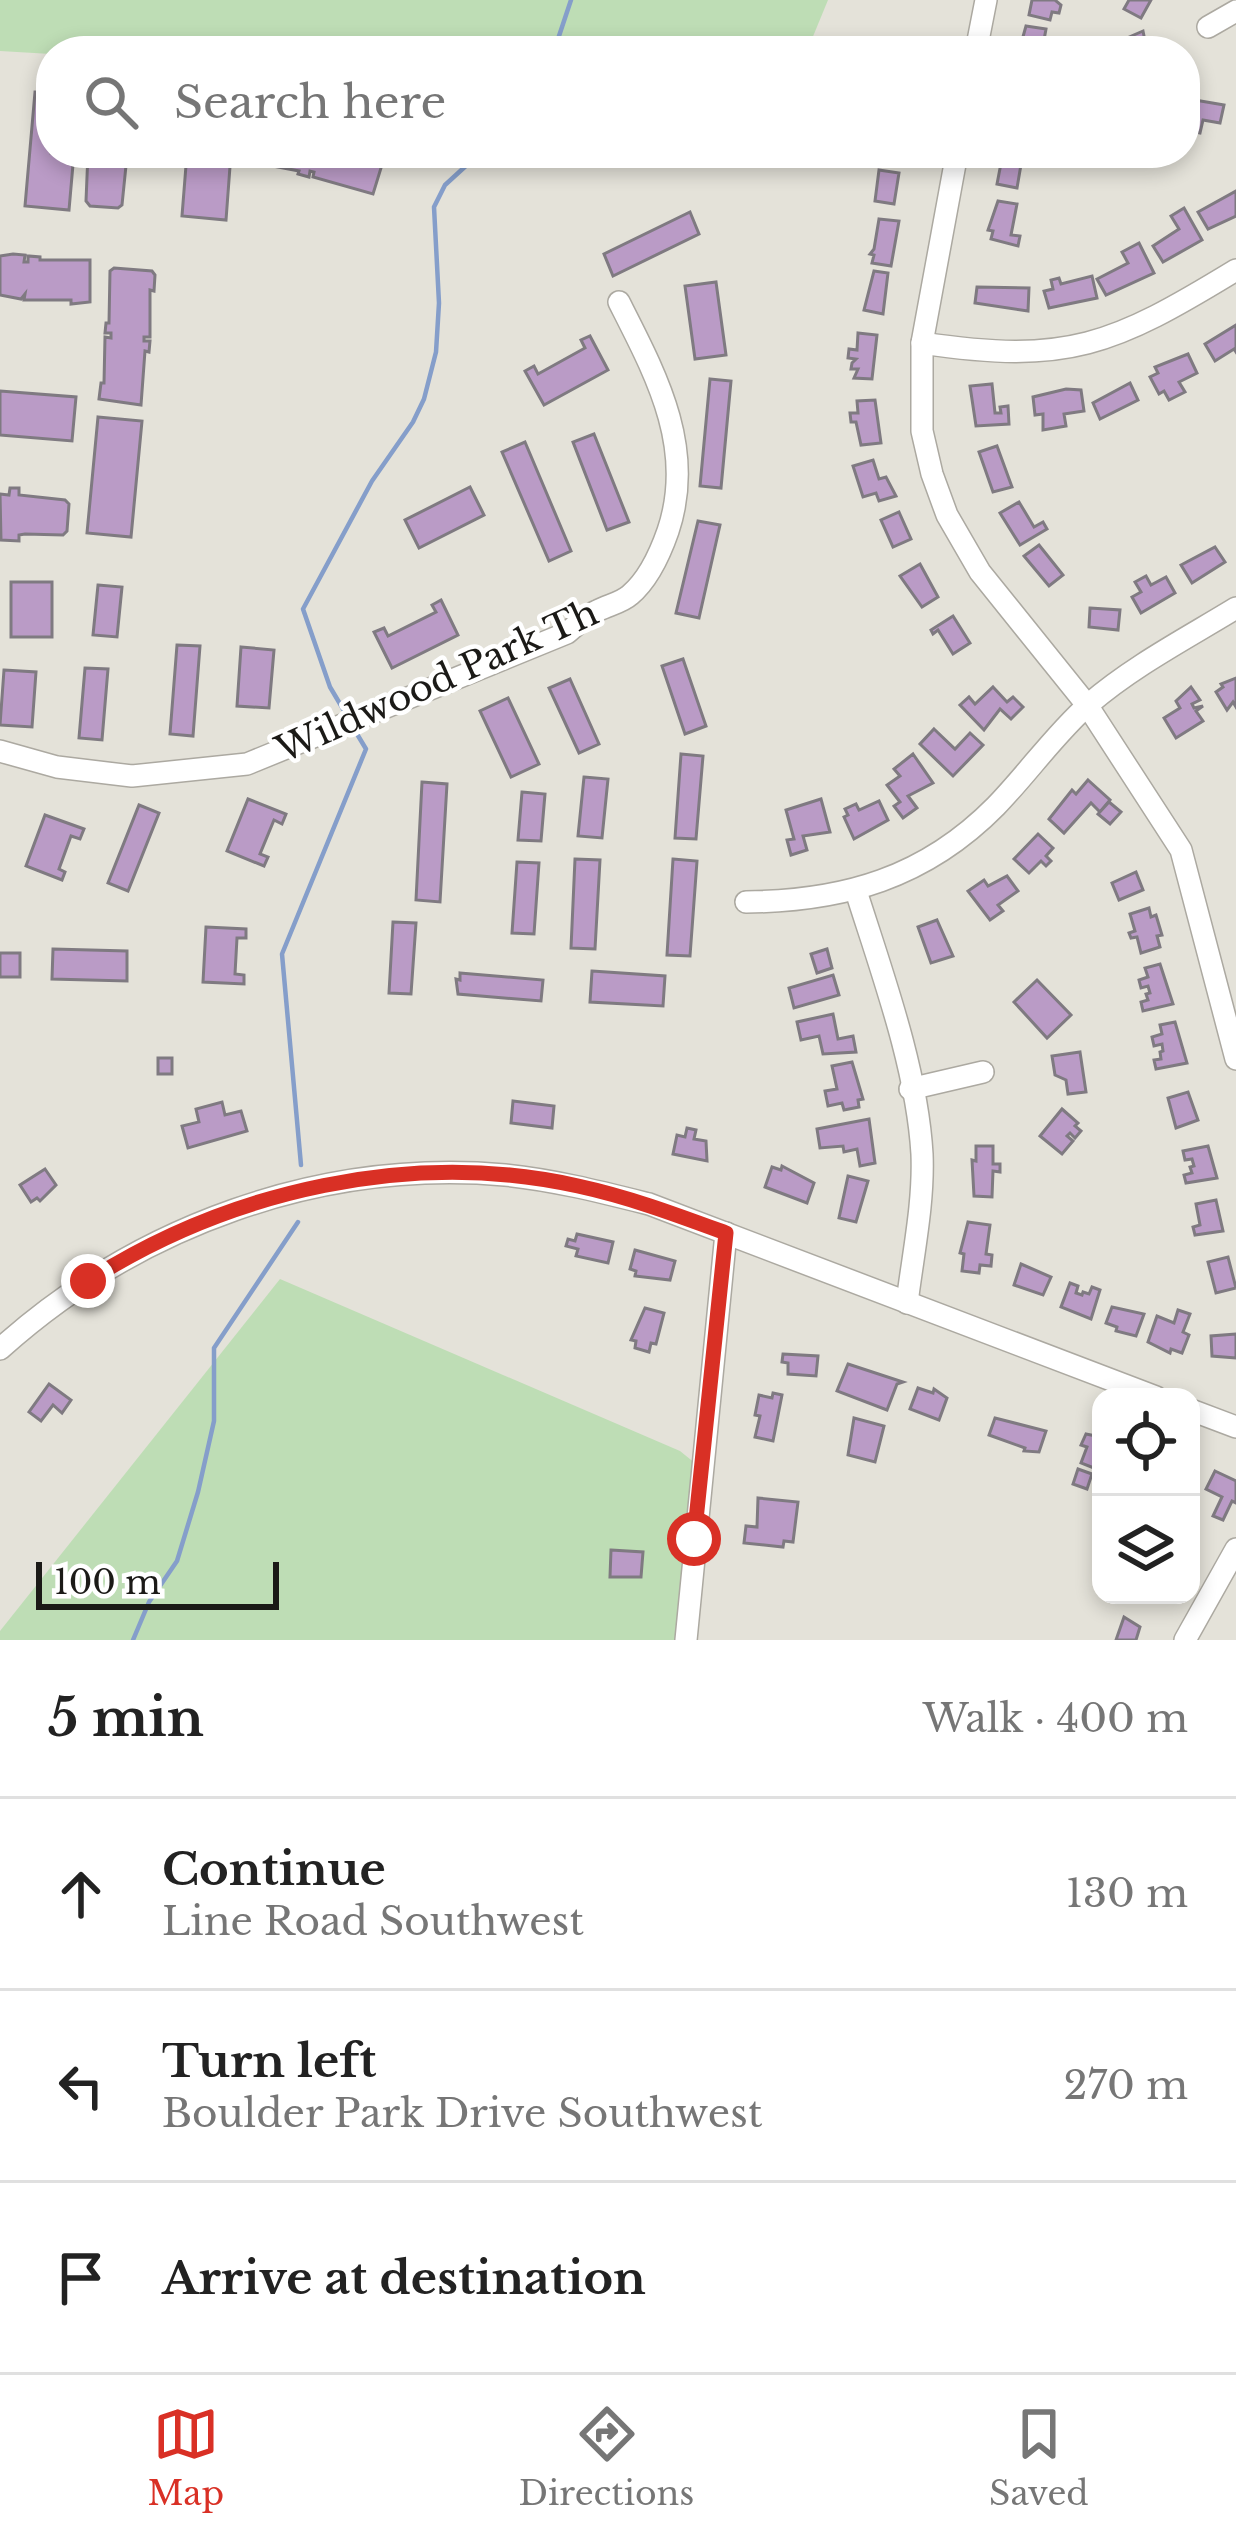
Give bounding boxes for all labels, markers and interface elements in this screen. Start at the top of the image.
search box [36,36,1200,168]
icon: search [78,69,144,135]
text: Search here [174,74,446,130]
street label: Wildwood Park Th [268,590,605,773]
route end [61,1254,115,1308]
map controls [1092,1388,1200,1604]
button: locate [1092,1388,1200,1496]
button: layers [1092,1496,1200,1604]
route start [667,1512,721,1566]
scale bar [36,1556,279,1609]
text: 100 m [54,1562,161,1603]
text: 5 min [48,1687,204,1750]
text: Walk · 400 m [923,1694,1188,1743]
text: Continue [162,1841,386,1897]
icon: ahead [48,1861,114,1927]
text: 130 m [1066,1869,1188,1918]
text: Line Road Southwest [162,1897,584,1946]
text: Turn left [162,2033,376,2089]
icon: left [48,2053,114,2119]
text: 270 m [1064,2061,1188,2110]
text: Boulder Park Drive Southwest [162,2089,762,2138]
icon: arrive [48,2245,114,2311]
text: Arrive at destination [162,2250,646,2306]
tab: Map [147,2401,224,2514]
tab: Directions [519,2401,694,2514]
tab: Saved [989,2401,1089,2514]

